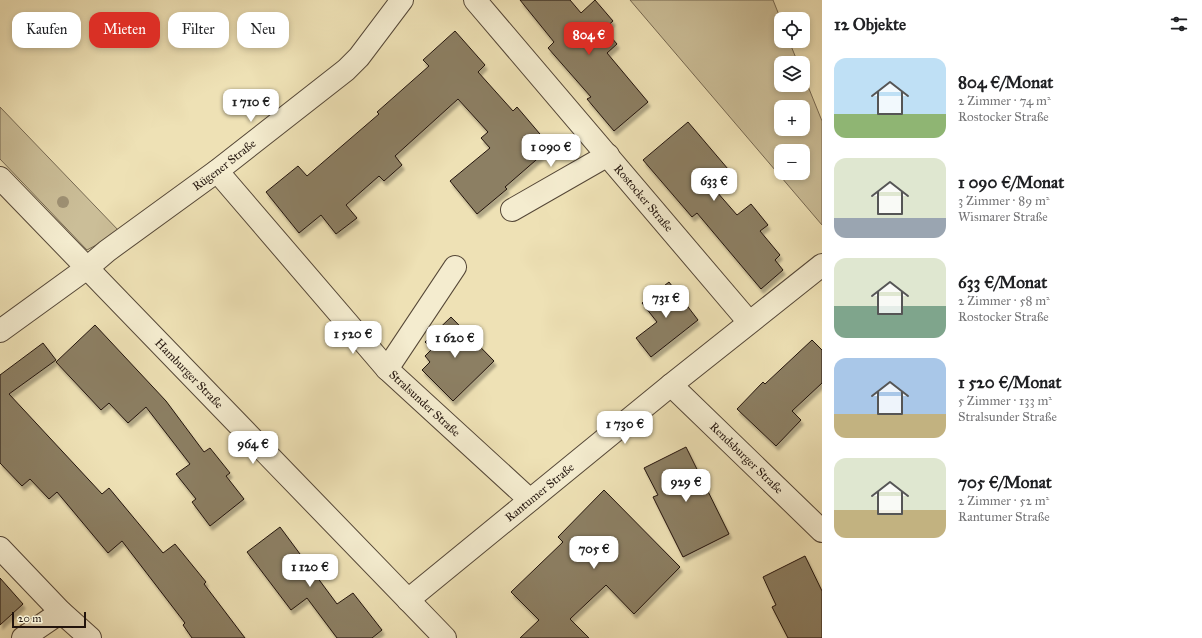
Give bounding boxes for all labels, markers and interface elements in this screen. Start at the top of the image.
chip: Kaufen [12,12,81,48]
chip: Mieten [89,12,160,48]
chip: Filter [168,12,229,48]
chip: Neu [237,12,289,48]
map controls [774,12,810,180]
button: locate [774,12,810,48]
icon: filters [1168,13,1190,35]
text: 12 Objekte [834,14,906,35]
pin: 804 € [561,22,617,56]
text: 804 € [573,27,605,43]
button: layers [774,56,810,92]
text: 804 €/Monat [958,72,1053,93]
icon: home [866,74,914,122]
pin: 1 710 € [214,89,288,123]
text: 2 Zimmer · 74 m² [958,93,1051,109]
text: 1 710 € [232,94,270,110]
button: + [774,100,810,136]
text: Rostocker Straße [958,109,1049,125]
pin: 1 090 € [514,134,588,168]
street label: Rügener Straße [190,136,259,193]
text: 1 090 € [531,139,571,155]
button: − [774,144,810,180]
street label: Rostocker Straße [611,162,676,234]
pin: 633 € [686,168,742,202]
text: 1 090 €/Monat [958,172,1064,193]
text: 633 € [700,173,728,189]
icon: home [866,174,914,222]
text: 3 Zimmer · 89 m² [958,193,1050,209]
text: Wismarer Straße [958,209,1048,225]
text: 633 €/Monat [958,272,1047,293]
icon: home [866,274,914,322]
pin: 731 € [638,285,694,319]
text: 731 € [652,290,680,306]
text: 2 Zimmer · 58 m² [958,293,1050,309]
text: Rostocker Straße [958,309,1049,325]
pin: 1 520 € [316,321,390,355]
pin: 1 620 € [418,325,492,359]
text: 1 520 € [334,326,372,342]
text: 1 620 € [435,330,475,346]
street label: Hamburger Straße [152,336,226,411]
street label: Stralsunder Straße [386,367,463,439]
text: 1 520 €/Monat [958,372,1062,393]
icon: home [866,374,914,422]
text: 5 Zimmer · 133 m² [958,393,1052,409]
text: Stralsunder Straße [958,409,1057,425]
pin: 1 730 € [588,411,662,445]
text: 1 730 € [606,416,644,432]
street label: Rendsburger Straße [707,419,786,497]
pin: 964 € [225,431,281,465]
text: 964 € [237,436,269,452]
street label: Rantumer Straße [502,460,577,525]
pin: 929 € [658,469,714,503]
text: 705 €/Monat [958,472,1052,493]
text: 929 € [670,474,702,490]
icon: home [866,474,914,522]
text: 2 Zimmer · 52 m² [958,493,1049,509]
text: Rantumer Straße [958,509,1050,525]
pin: 705 € [566,536,622,570]
text: 705 € [578,541,610,557]
pin: 1 120 € [273,554,347,588]
text: 1 120 € [291,559,329,575]
scale bar [12,610,86,629]
text: 20 m [18,612,41,625]

